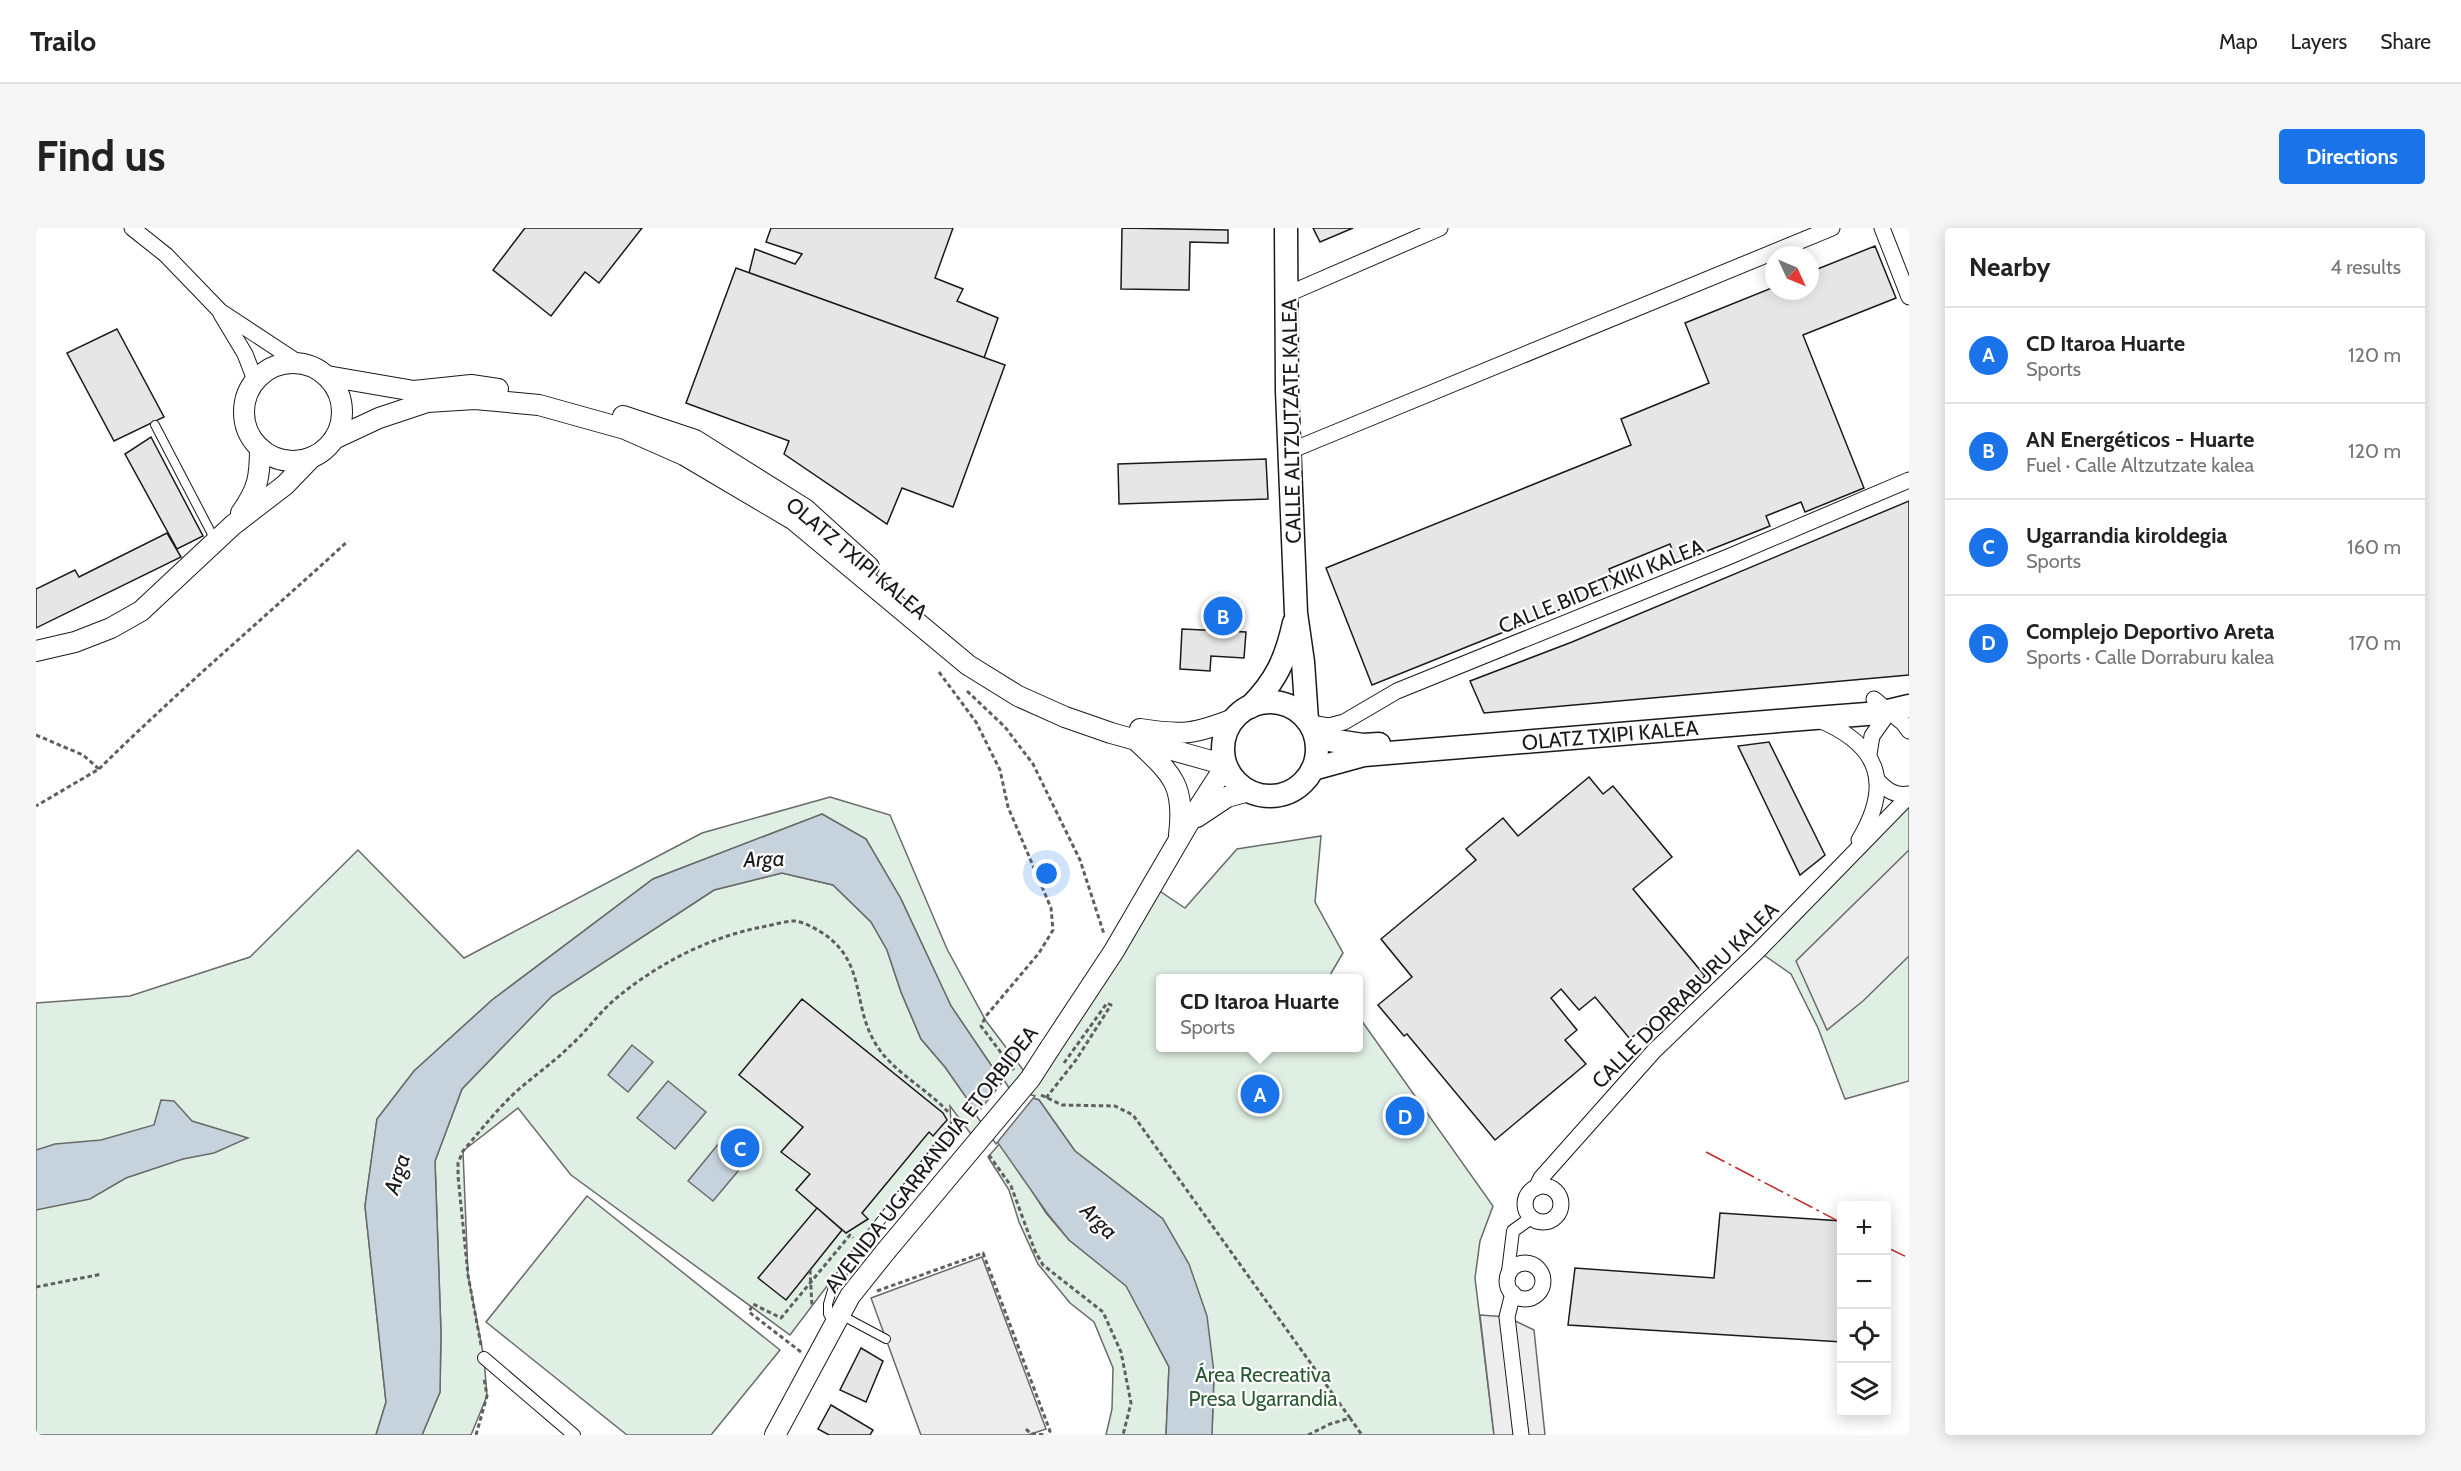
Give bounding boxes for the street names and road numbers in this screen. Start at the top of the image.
street label: CALLE ALTZUTZATE KALEA [1276,298,1306,544]
street label: OLATZ TXIPI KALEA [781,492,933,624]
street label: CALLE BIDETXIKI KALEA [1495,533,1707,639]
street label: OLATZ TXIPI KALEA [1521,715,1699,755]
street label: CALLE DORRABURU KALEA [1587,897,1783,1093]
street label: AVENIDA UGARRANDIA ETORBIDEA [819,1021,1043,1297]

